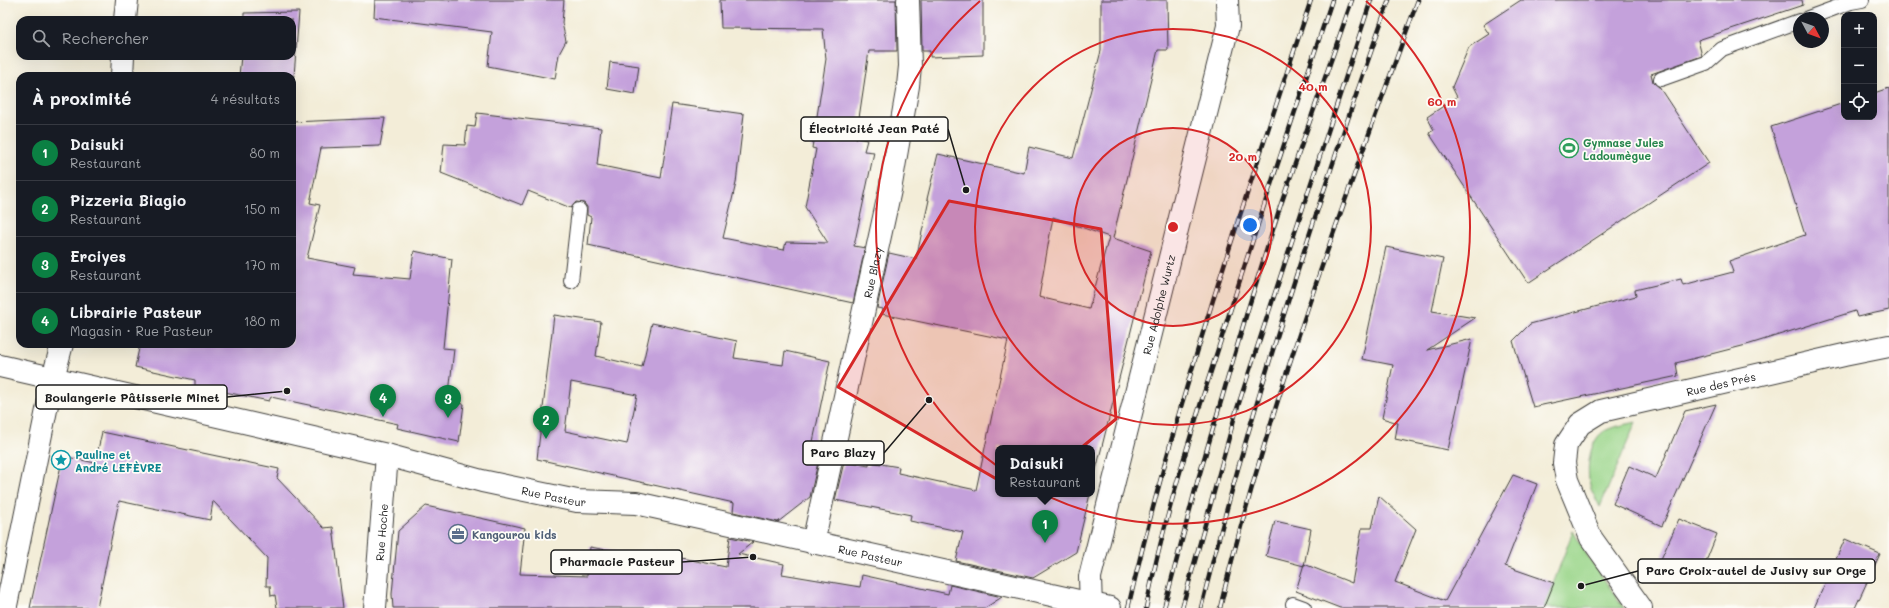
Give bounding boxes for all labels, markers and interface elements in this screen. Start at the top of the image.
north arrow [1793,12,1829,48]
map controls [1841,12,1877,120]
button: + [1841,12,1877,48]
search box [16,16,296,60]
icon: search [30,27,52,49]
text: Rechercher [62,28,149,48]
button: − [1841,48,1877,84]
text: 40 m [1298,78,1328,94]
button: locate [1841,84,1877,120]
text: À proximité [32,87,131,109]
text: 4 résultats [211,90,280,107]
text: 60 m [1428,93,1456,109]
callout: Électricité Jean Paté [801,117,948,141]
text: Électricité Jean Paté [809,120,939,136]
text: Daisuki [70,134,124,154]
place label: Gymnase Jules Ladoumègue [1583,135,1664,163]
sports icon: Gymnase Jules Ladoumègue [1558,137,1580,159]
text: 1 [42,144,48,161]
text: 80 m [250,144,280,161]
text: 20 m [1229,148,1257,164]
text: Restaurant [70,154,141,171]
text: Pizzeria Biagio [70,190,186,210]
text: 2 [41,200,49,217]
text: 150 m [244,200,280,217]
text: Restaurant [70,210,141,227]
your location [1240,215,1260,235]
centre of rings [1166,220,1180,234]
street label: Rue Blazy [859,245,885,299]
text: Erciyes [70,246,126,266]
street label: Rue Adolphe Wurtz [1138,253,1178,356]
text: 3 [41,256,49,273]
text: 170 m [244,256,280,273]
text: Restaurant [70,266,141,283]
text: Librairie Pasteur [70,302,202,322]
text: 4 [41,312,49,329]
text: 180 m [244,312,280,329]
text: Magasin · Rue Pasteur [70,322,213,339]
street label: Rue des Prés [1685,368,1757,399]
pin: 4 [370,384,396,417]
callout: Boulangerie Pâtisserie Minet [36,385,227,409]
pin: 3 [435,385,461,418]
text: Boulangerie Pâtisserie Minet [45,389,219,405]
pin: 2 [533,406,559,439]
callout: Parc Blazy [803,441,884,465]
text: Parc Blazy [810,444,876,460]
popup [995,445,1095,497]
place label: Pauline et André LEFÈVRE [75,447,162,475]
place icon: Pauline et André LEFÈVRE [50,449,72,471]
text: Daisuki [1009,453,1064,473]
text: Restaurant [1009,473,1081,490]
street label: Rue Pasteur [520,482,586,509]
street label: Rue Hoche [371,503,391,561]
pin: 1 [1032,510,1058,543]
office icon: Kangourou kids [447,523,469,545]
place label: Kangourou kids [472,527,557,542]
street label: Rue Pasteur [837,541,904,569]
callout: Pharmacie Pasteur [551,550,682,574]
text: Pharmacie Pasteur [559,553,675,569]
callout: Parc Croix-autel de Jusivy sur Orge [1638,559,1875,583]
text: Parc Croix-autel de Jusivy sur Orge [1646,562,1866,578]

